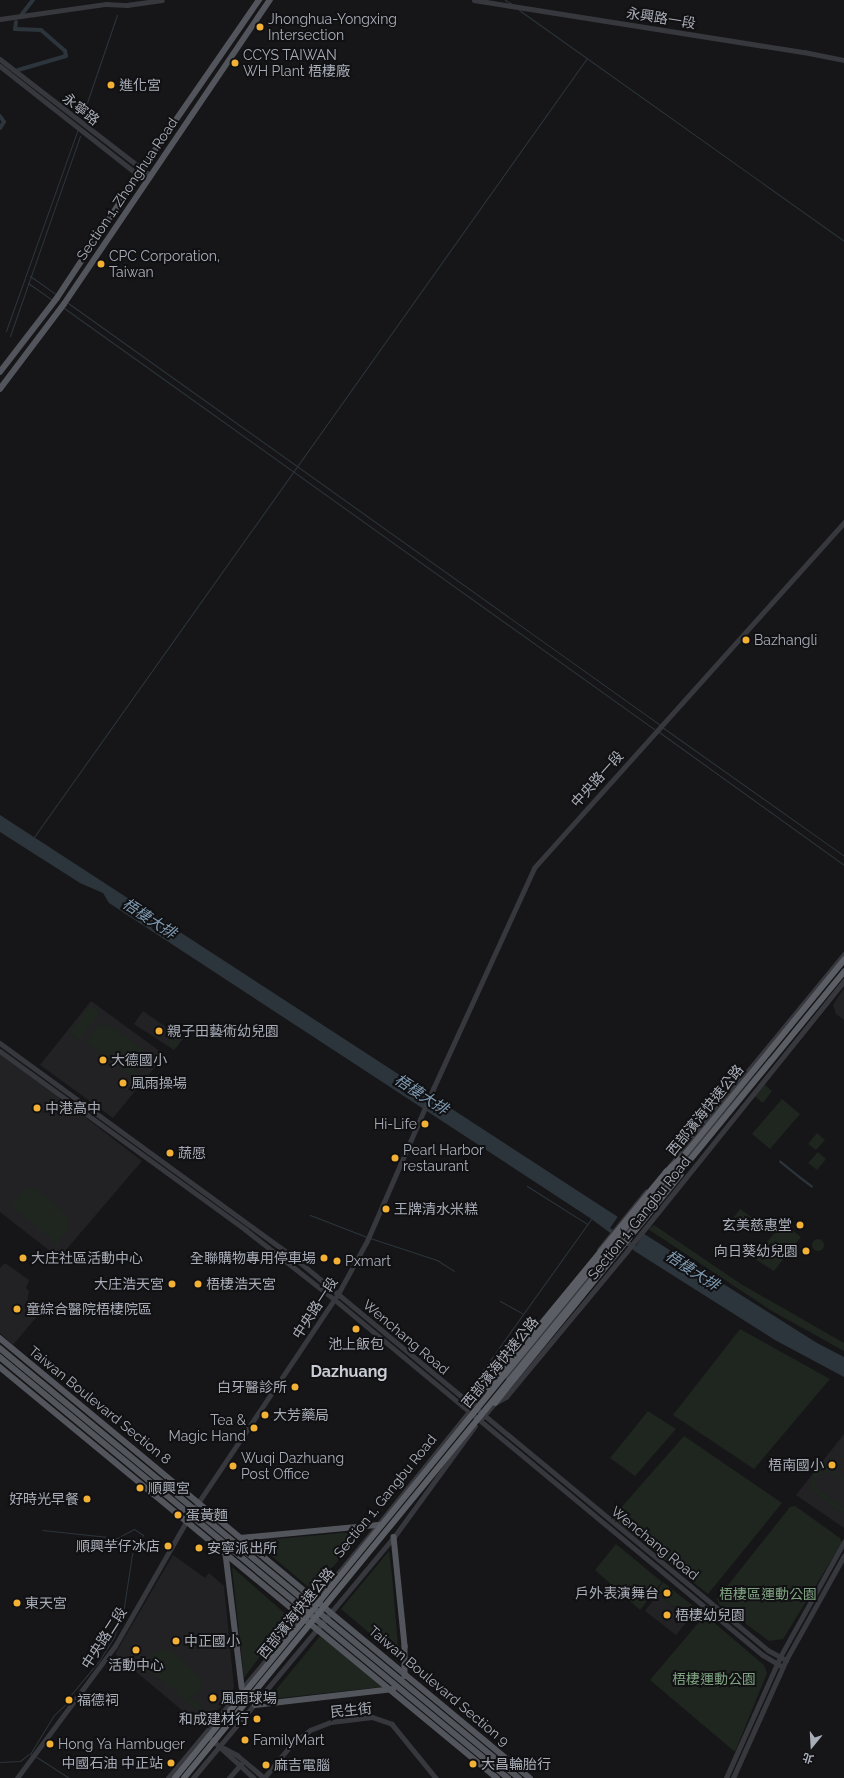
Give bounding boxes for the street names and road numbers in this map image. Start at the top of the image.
street label: 永興路一段 [625,4,697,32]
street label: 永寧路 [59,89,103,129]
street label: Section 1, Zhonghua Road [73,115,181,263]
street label: 中央路一段 [567,747,627,811]
street label: 西部濱海快速公路 [663,1061,747,1159]
street label: Section 1, Gangbu Road [584,1153,694,1283]
street label: 中央路一段 [289,1274,341,1342]
street label: Wenchang Road [359,1296,453,1378]
street label: 西部濱海快速公路 [458,1313,542,1411]
street label: Taiwan Boulevard Section 8 [25,1342,175,1468]
street label: Section 1, Gangbu Road [330,1431,440,1561]
street label: Wenchang Road [608,1503,702,1583]
street label: 西部濱海快速公路 [254,1564,338,1662]
street label: 中央路二段 [78,1604,130,1672]
street label: Taiwan Boulevard Section 9 [365,1622,513,1750]
street label: 民生街 [329,1699,373,1721]

